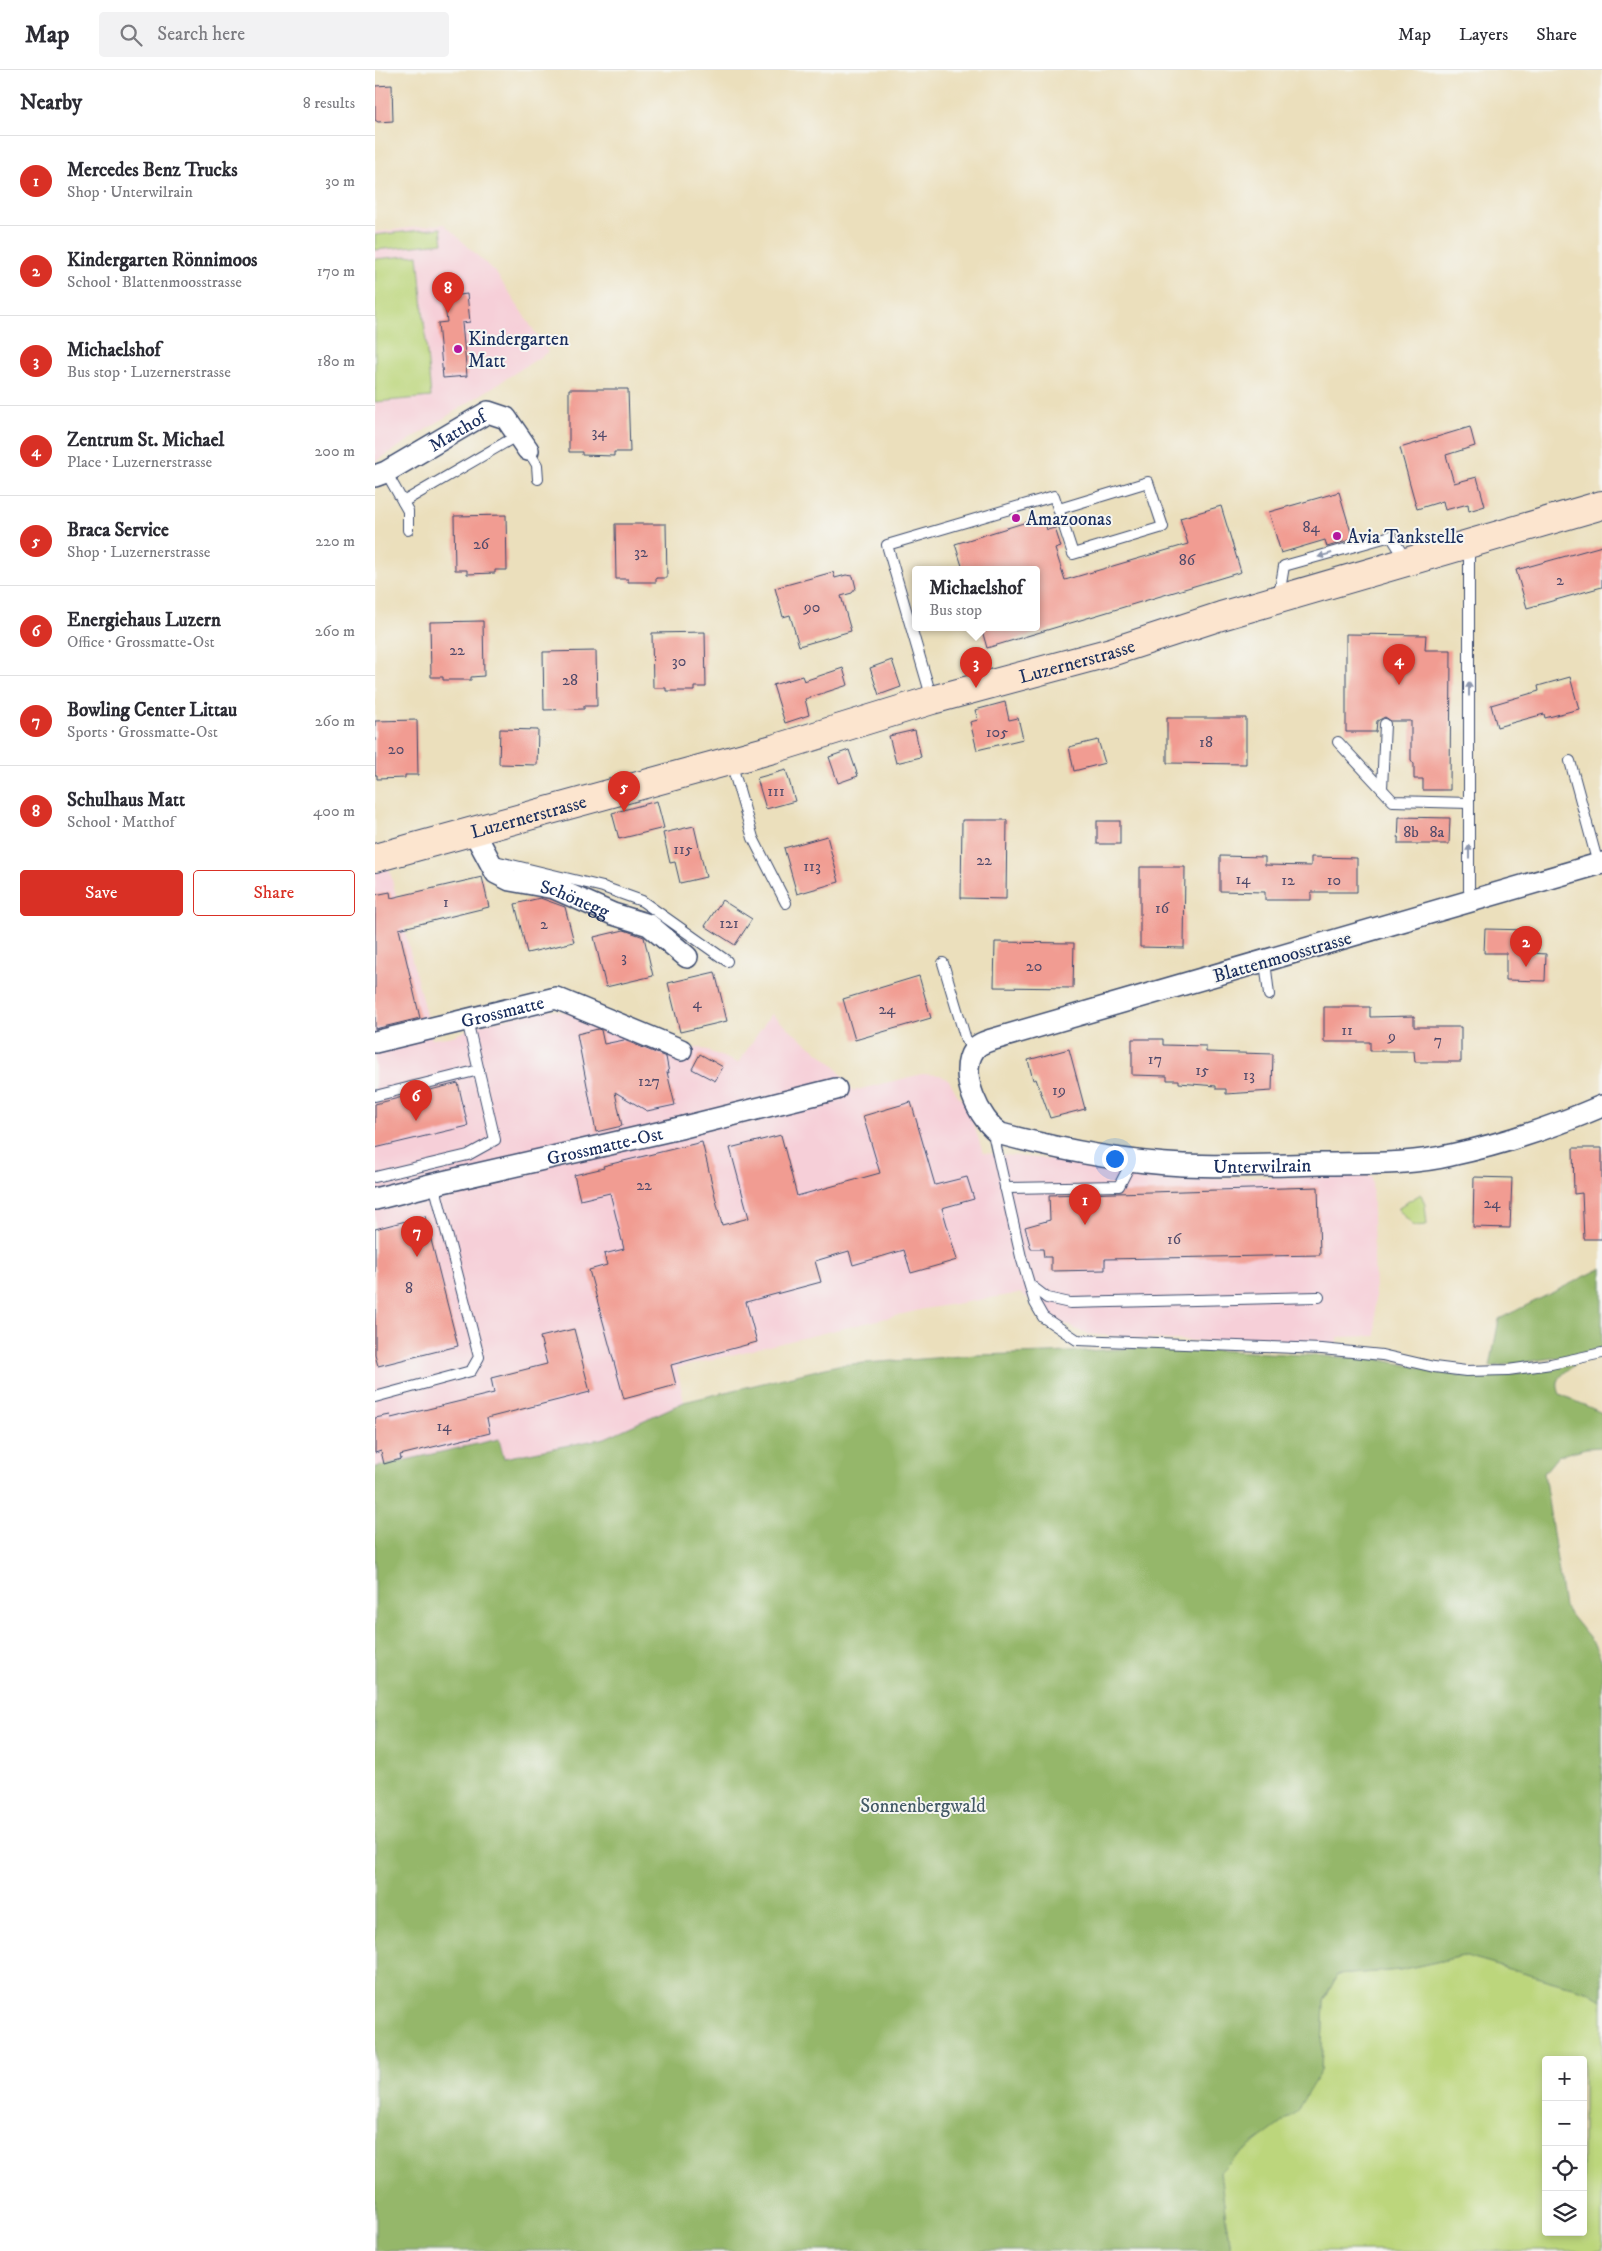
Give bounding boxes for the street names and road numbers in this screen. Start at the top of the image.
street label: Matthof [425,404,493,457]
street label: Luzernerstrasse [1017,635,1138,689]
street label: Luzernerstrasse [468,791,589,844]
street label: Schönegg [538,876,614,924]
street label: Blattenmoosstrasse [1211,927,1354,988]
street label: Grossmatte [459,991,547,1034]
street label: Grossmatte-Ost [545,1122,665,1171]
street label: Unterwilrain [1213,1154,1312,1179]

